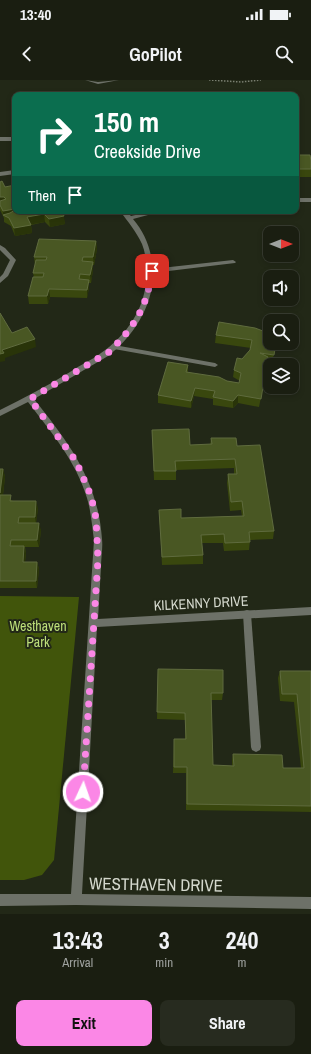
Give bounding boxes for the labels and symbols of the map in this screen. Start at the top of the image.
north arrow [263,226,299,262]
pin [135,254,169,288]
street label: KILKENNY DRIVE [153,592,249,614]
park label: Westhaven Park [9,617,67,651]
position arrow [62,771,104,813]
street label: WESTHAVEN DRIVE [89,871,223,897]

